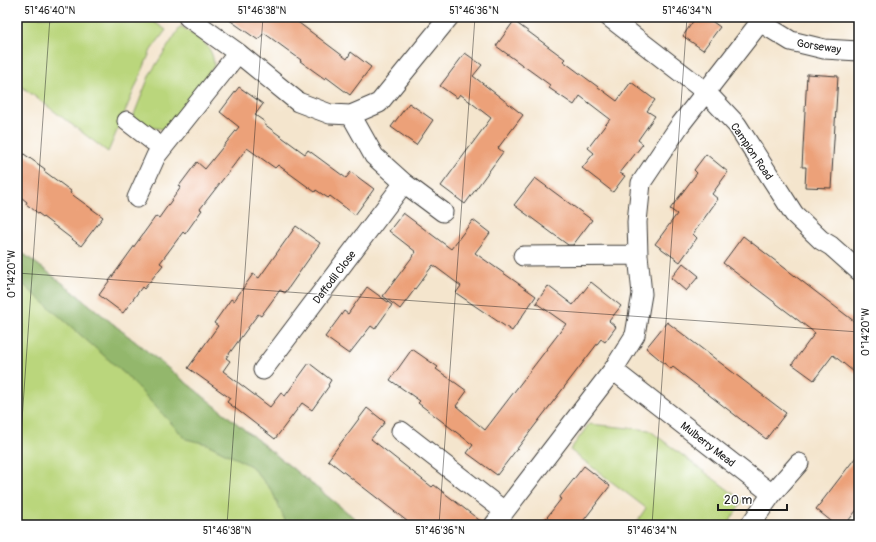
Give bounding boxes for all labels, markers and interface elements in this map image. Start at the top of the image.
text: 51°46'40"N [25,5,76,17]
text: 51°46'38"N [238,5,287,17]
text: 51°46'36"N [449,5,499,17]
text: 51°46'34"N [662,5,712,17]
street label: Gorseway [796,37,842,56]
street label: Campion Road [728,120,775,182]
street label: Daffodil Close [310,248,359,306]
text: 0°14'20"W [6,250,18,298]
text: 0°14'20"W [860,308,872,356]
street label: Mulberry Mead [678,419,738,470]
scale bar [718,486,787,512]
text: 20 m [724,493,753,508]
text: 51°46'38"N [203,525,252,537]
text: 51°46'36"N [415,525,465,537]
text: 51°46'34"N [627,525,677,537]

